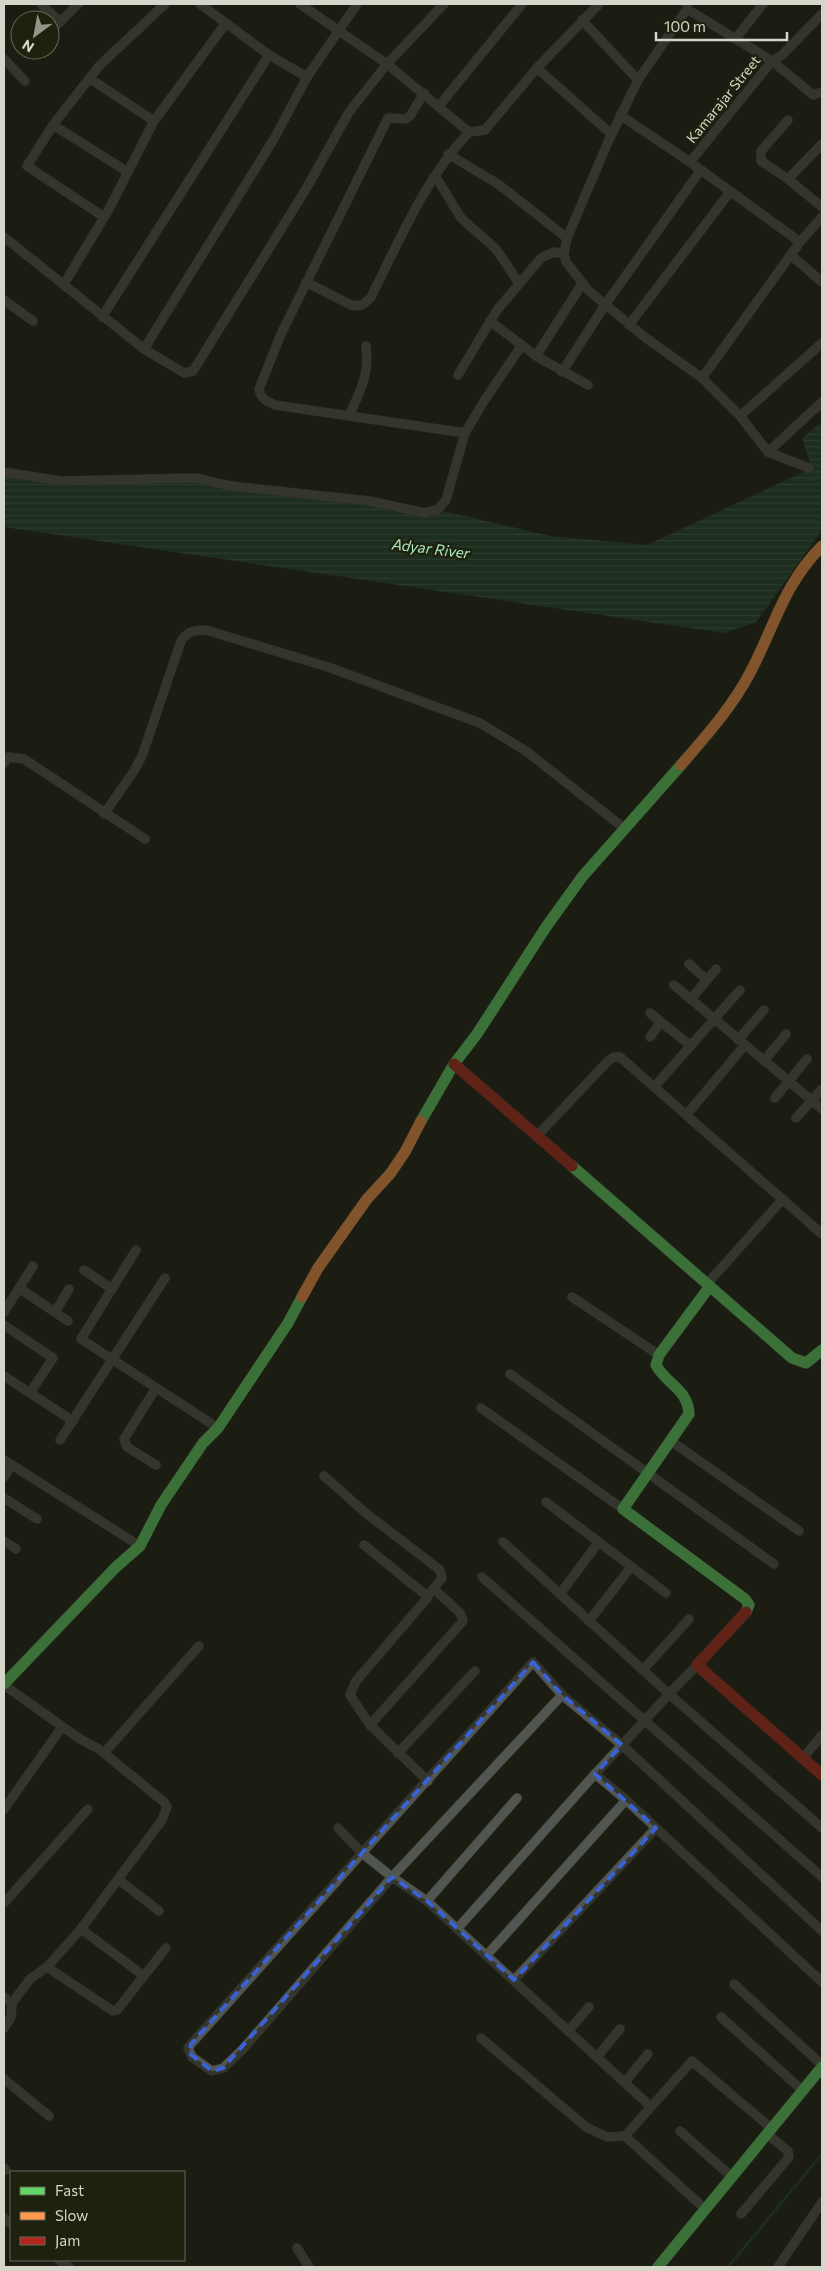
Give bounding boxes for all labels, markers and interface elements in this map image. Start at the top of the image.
north arrow [10,10,60,60]
scale bar [656,10,787,42]
text: 100 m [664,17,706,35]
text: N [19,36,37,56]
street label: Kamarajar Street [682,52,764,146]
water label: Adyar River [390,534,472,562]
legend [10,2171,185,2261]
text: Fast [55,2181,84,2199]
text: Slow [55,2206,88,2224]
text: Jam [55,2231,80,2249]

